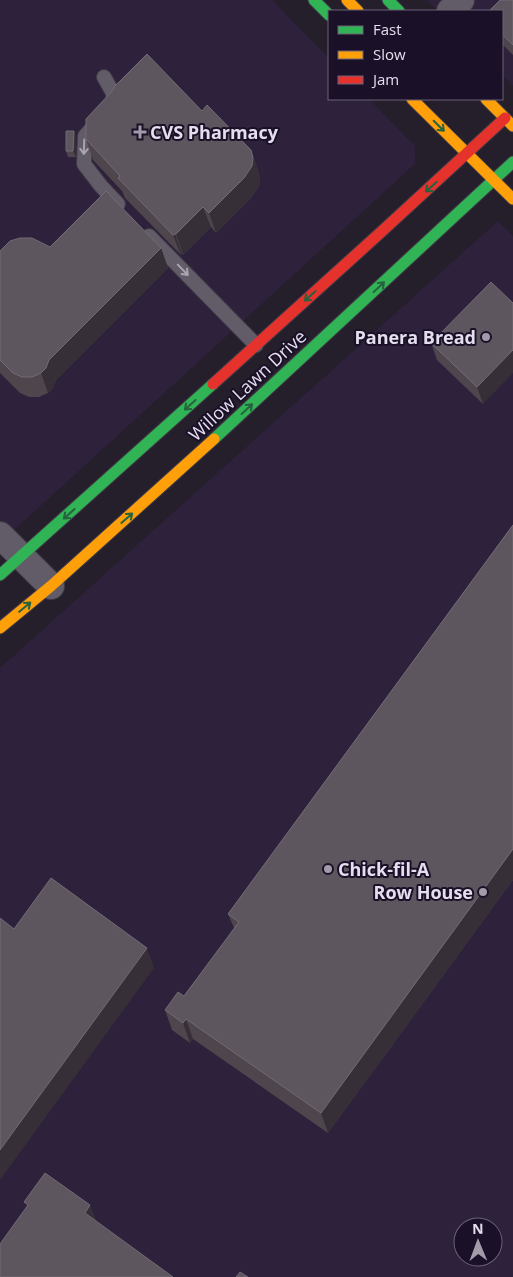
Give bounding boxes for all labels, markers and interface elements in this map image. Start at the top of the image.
legend [328,10,503,100]
text: Fast [373,19,402,39]
text: Slow [373,44,406,64]
text: Jam [371,69,399,89]
place label: CVS Pharmacy [150,120,279,144]
one-way arrow [433,120,445,132]
marker: CVS Pharmacy [134,126,146,138]
one-way arrow [80,139,89,155]
one-way arrow [424,181,437,193]
one-way arrow [177,264,189,276]
one-way arrow [372,281,385,293]
one-way arrow [304,290,317,302]
street label: Willow Lawn Drive [183,324,311,446]
place label: Panera Bread [354,325,476,349]
marker: Panera Bread [480,331,492,343]
one-way arrow [183,399,196,411]
one-way arrow [240,403,253,415]
one-way arrow [63,508,76,519]
one-way arrow [120,513,133,524]
one-way arrow [19,601,32,613]
place label: Chick-fil-A [338,857,430,881]
marker: Chick-fil-A [322,863,334,875]
place label: Row House [374,880,473,904]
marker: Row House [477,886,489,898]
north arrow [453,1217,503,1267]
text: N [472,1219,484,1238]

